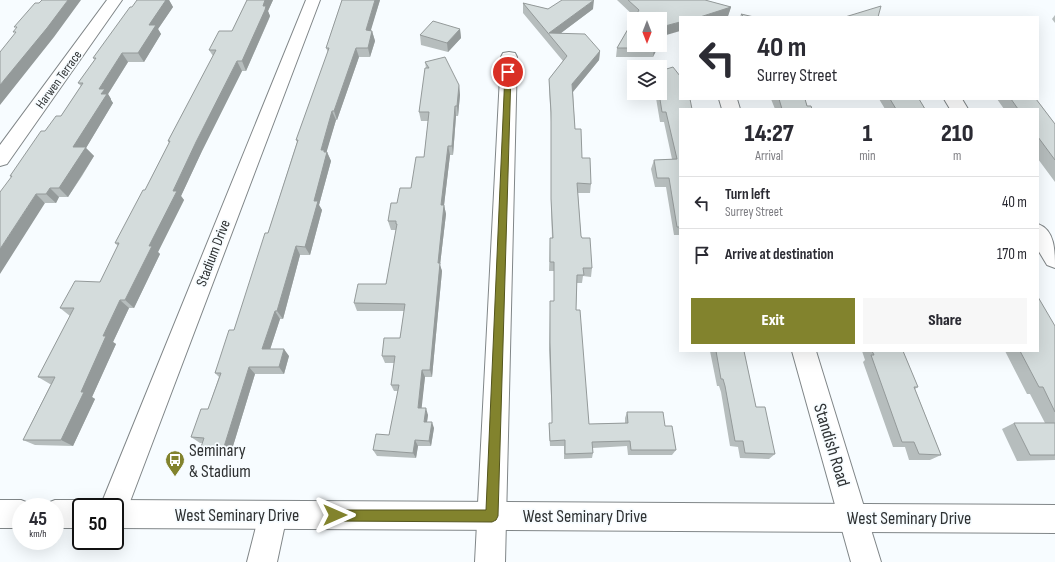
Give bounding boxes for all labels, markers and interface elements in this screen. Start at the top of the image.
north arrow [627,12,667,52]
map controls [627,12,667,100]
text: 40 m [757,31,806,64]
icon: left [691,32,743,84]
street label: Harwen Terrace [32,47,85,112]
pin [491,55,525,89]
button: layers [627,60,667,100]
icon: arrive [497,61,519,83]
text: Surrey Street [757,65,837,86]
text: 14:27 [745,119,794,148]
text: 1 [862,119,872,148]
text: 210 [941,119,973,148]
text: Arrival [755,148,783,164]
text: min [859,148,876,164]
text: m [953,148,961,164]
text: Turn left [725,185,770,204]
icon: left [691,192,713,214]
text: 40 m [1002,193,1027,212]
text: Surrey Street [725,204,783,220]
street label: Stadium Drive [192,217,235,289]
icon: arrive [691,244,713,266]
text: Arrive at destination [725,245,834,264]
text: 170 m [997,245,1027,264]
button: Exit [691,298,855,344]
button: Share [863,298,1027,344]
street label: Standish Road [809,401,854,489]
place label: Seminary & Stadium [189,440,251,482]
bus stop icon: Seminary & Stadium [164,449,186,477]
position arrow [314,494,356,536]
speed limit sign: 50 [72,498,124,550]
street label: West Seminary Drive [175,505,299,526]
street label: West Seminary Drive [523,506,647,527]
text: 45 [29,507,47,531]
street label: West Seminary Drive [847,508,971,529]
text: km/h [29,528,47,540]

